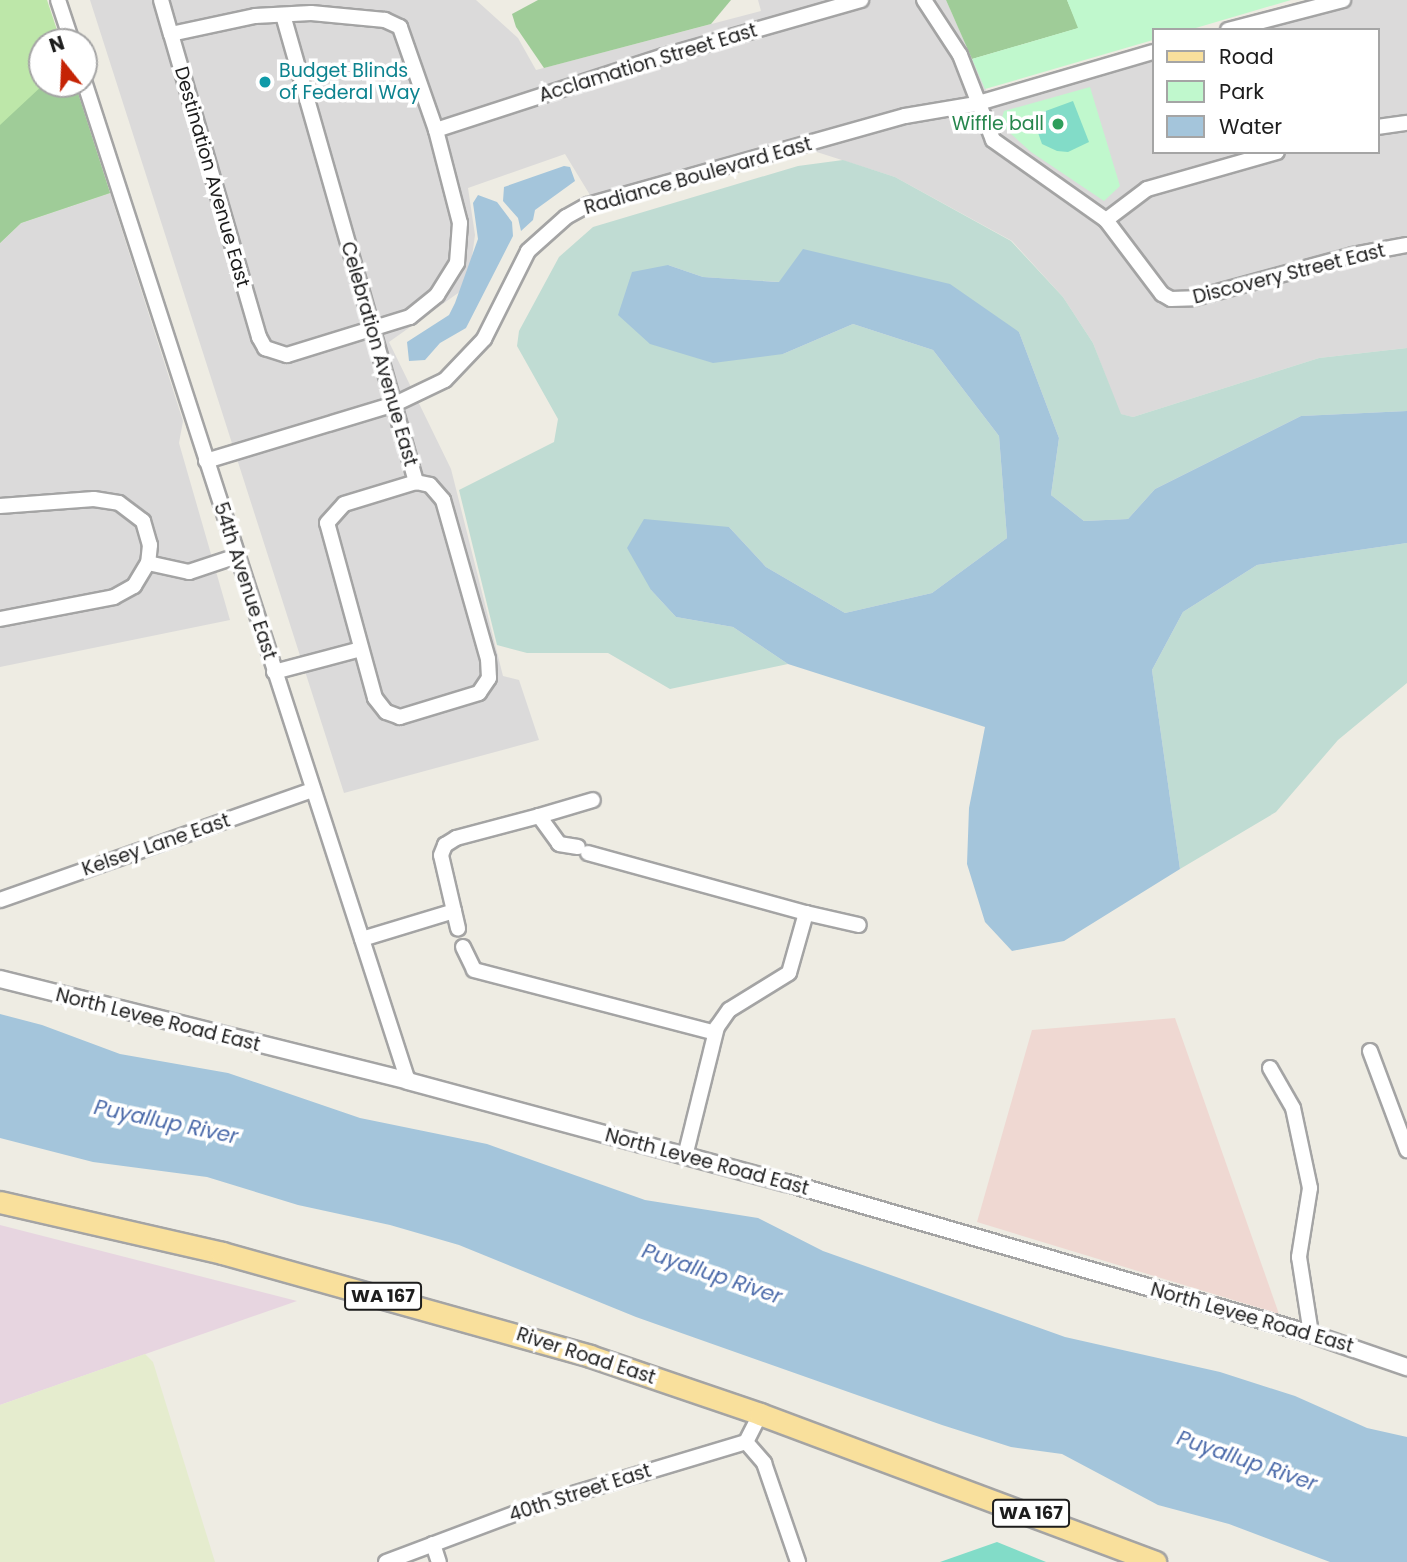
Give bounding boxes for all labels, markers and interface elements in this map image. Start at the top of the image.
street label: Acclamation Street East [536,19,760,107]
north arrow [28,28,98,98]
legend [1152,28,1379,154]
text: N [46,29,68,60]
text: Road [1219,42,1274,71]
place label: Budget Blinds of Federal Way [279,60,420,104]
street label: Destination Avenue East [170,64,254,290]
marker: Budget Blinds of Federal Way [257,74,273,90]
text: Park [1219,77,1264,106]
text: Water [1219,112,1282,141]
place label: Wiffle ball [952,113,1044,135]
marker: Wiffle ball [1050,116,1066,132]
street label: Radiance Boulevard East [582,133,814,219]
street label: Celebration Avenue East [336,239,422,469]
street label: Discovery Street East [1191,239,1387,309]
street label: 54th Avenue East [209,500,281,662]
street label: Kelsey Lane East [79,809,233,881]
street label: North Levee Road East [53,984,263,1056]
water label: Puyallup River [92,1094,240,1150]
street label: North Levee Road East [603,1124,811,1200]
water label: Puyallup River [639,1238,785,1310]
street label: North Levee Road East [1148,1278,1356,1358]
road number: WA 167 [343,1282,423,1310]
street label: River Road East [514,1323,658,1389]
water label: Puyallup River [1174,1425,1320,1497]
street label: 40th Street East [506,1459,654,1527]
road number: WA 167 [991,1498,1071,1528]

